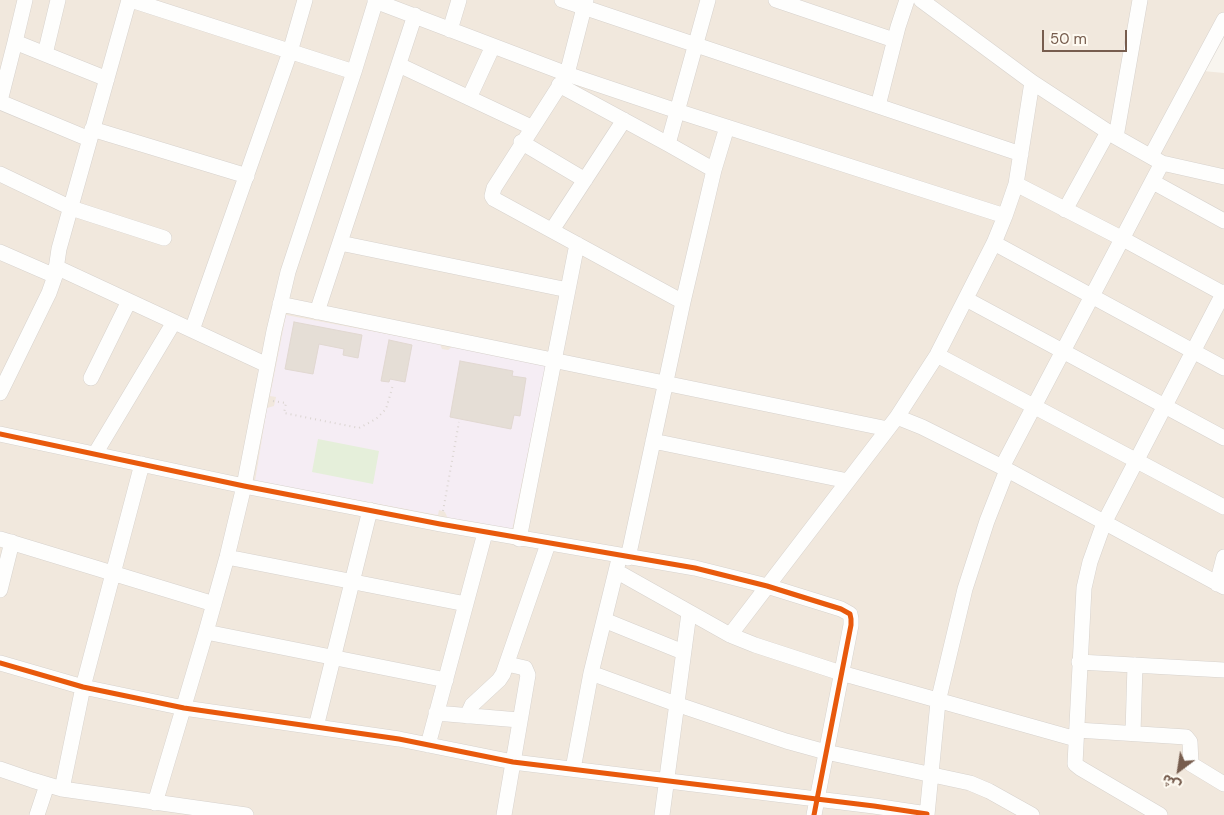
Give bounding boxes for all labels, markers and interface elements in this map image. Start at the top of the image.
scale bar [1044,20,1129,52]
text: 50 m [1050,29,1087,49]
north arrow [1154,745,1204,795]
text: ش [1158,770,1184,796]

